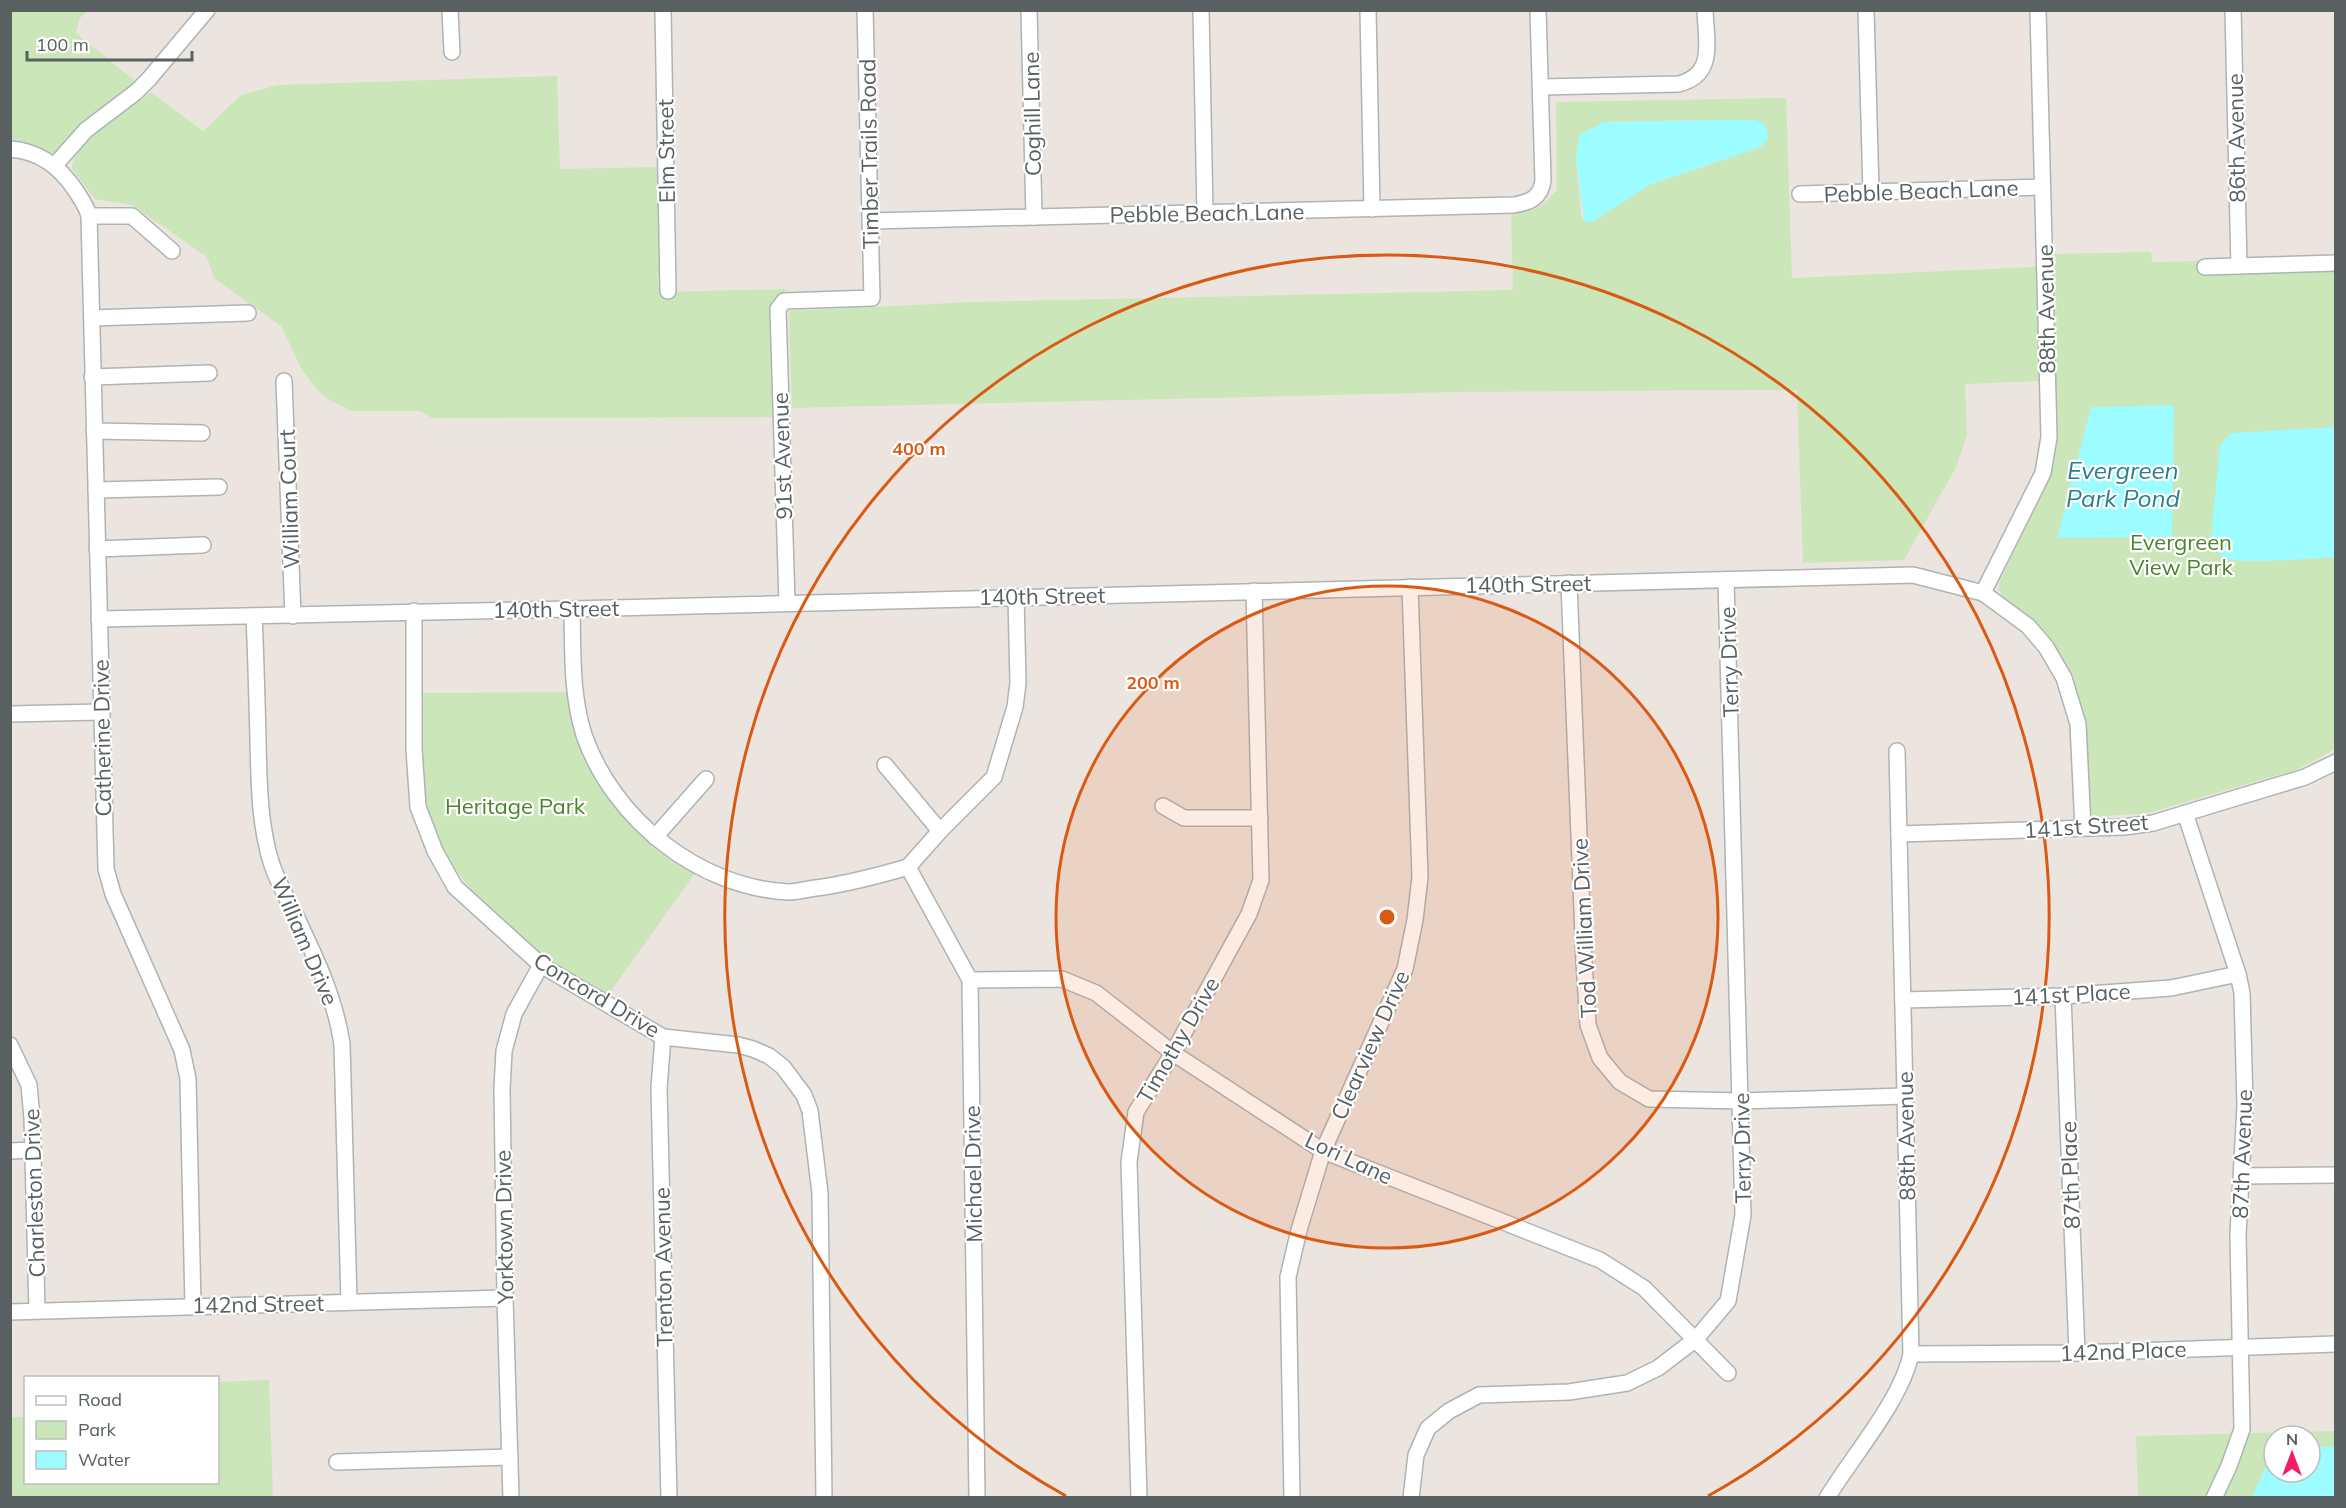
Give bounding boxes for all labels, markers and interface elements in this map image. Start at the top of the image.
scale bar [27,24,192,62]
text: 100 m [36,33,89,56]
street label: Coghill Lane [1017,52,1047,176]
street label: Timber Trails Road [853,59,885,249]
street label: 86th Avenue [2221,73,2251,203]
street label: Elm Street [651,98,681,203]
street label: Pebble Beach Lane [1823,174,2019,208]
street label: Pebble Beach Lane [1109,197,1305,229]
street label: 88th Avenue [2031,244,2061,374]
street label: 91st Avenue [766,392,798,520]
street label: William Court [273,429,305,569]
text: 400 m [892,437,946,460]
water label: Evergreen Park Pond [2066,455,2181,513]
park label: Evergreen View Park [2129,528,2233,581]
street label: 140th Street [1464,569,1592,599]
street label: 140th Street [978,581,1106,611]
street label: 140th Street [492,594,620,624]
street label: Terry Drive [1713,606,1745,718]
street label: Catherine Drive [87,659,117,817]
text: 200 m [1126,671,1180,694]
park label: Heritage Park [445,792,586,820]
street label: 141st Street [2023,808,2149,844]
street label: Tod William Drive [1565,837,1603,1019]
street label: William Drive [265,873,345,1009]
centre of rings [1377,907,1397,927]
street label: Concord Drive [529,946,665,1044]
street label: Clearview Drive [1324,966,1416,1124]
street label: Timothy Drive [1131,972,1225,1108]
street label: 141st Place [2011,977,2131,1011]
street label: 88th Avenue [1891,1071,1921,1201]
street label: 87th Avenue [2226,1089,2258,1219]
street label: Terry Drive [1727,1092,1757,1204]
street label: Michael Drive [958,1105,988,1243]
street label: Charleston Drive [17,1108,51,1278]
street label: 87th Place [2054,1120,2086,1230]
street label: Lori Lane [1301,1126,1397,1190]
street label: Yorktown Drive [489,1150,519,1305]
street label: Trenton Avenue [648,1187,678,1347]
street label: 142nd Street [192,1289,325,1319]
street label: 142nd Place [2059,1335,2187,1367]
legend [24,1376,219,1484]
text: Road [78,1388,122,1411]
text: Park [78,1418,117,1441]
north arrow [2262,1424,2322,1484]
text: N [2286,1429,2298,1449]
text: Water [78,1448,131,1471]

